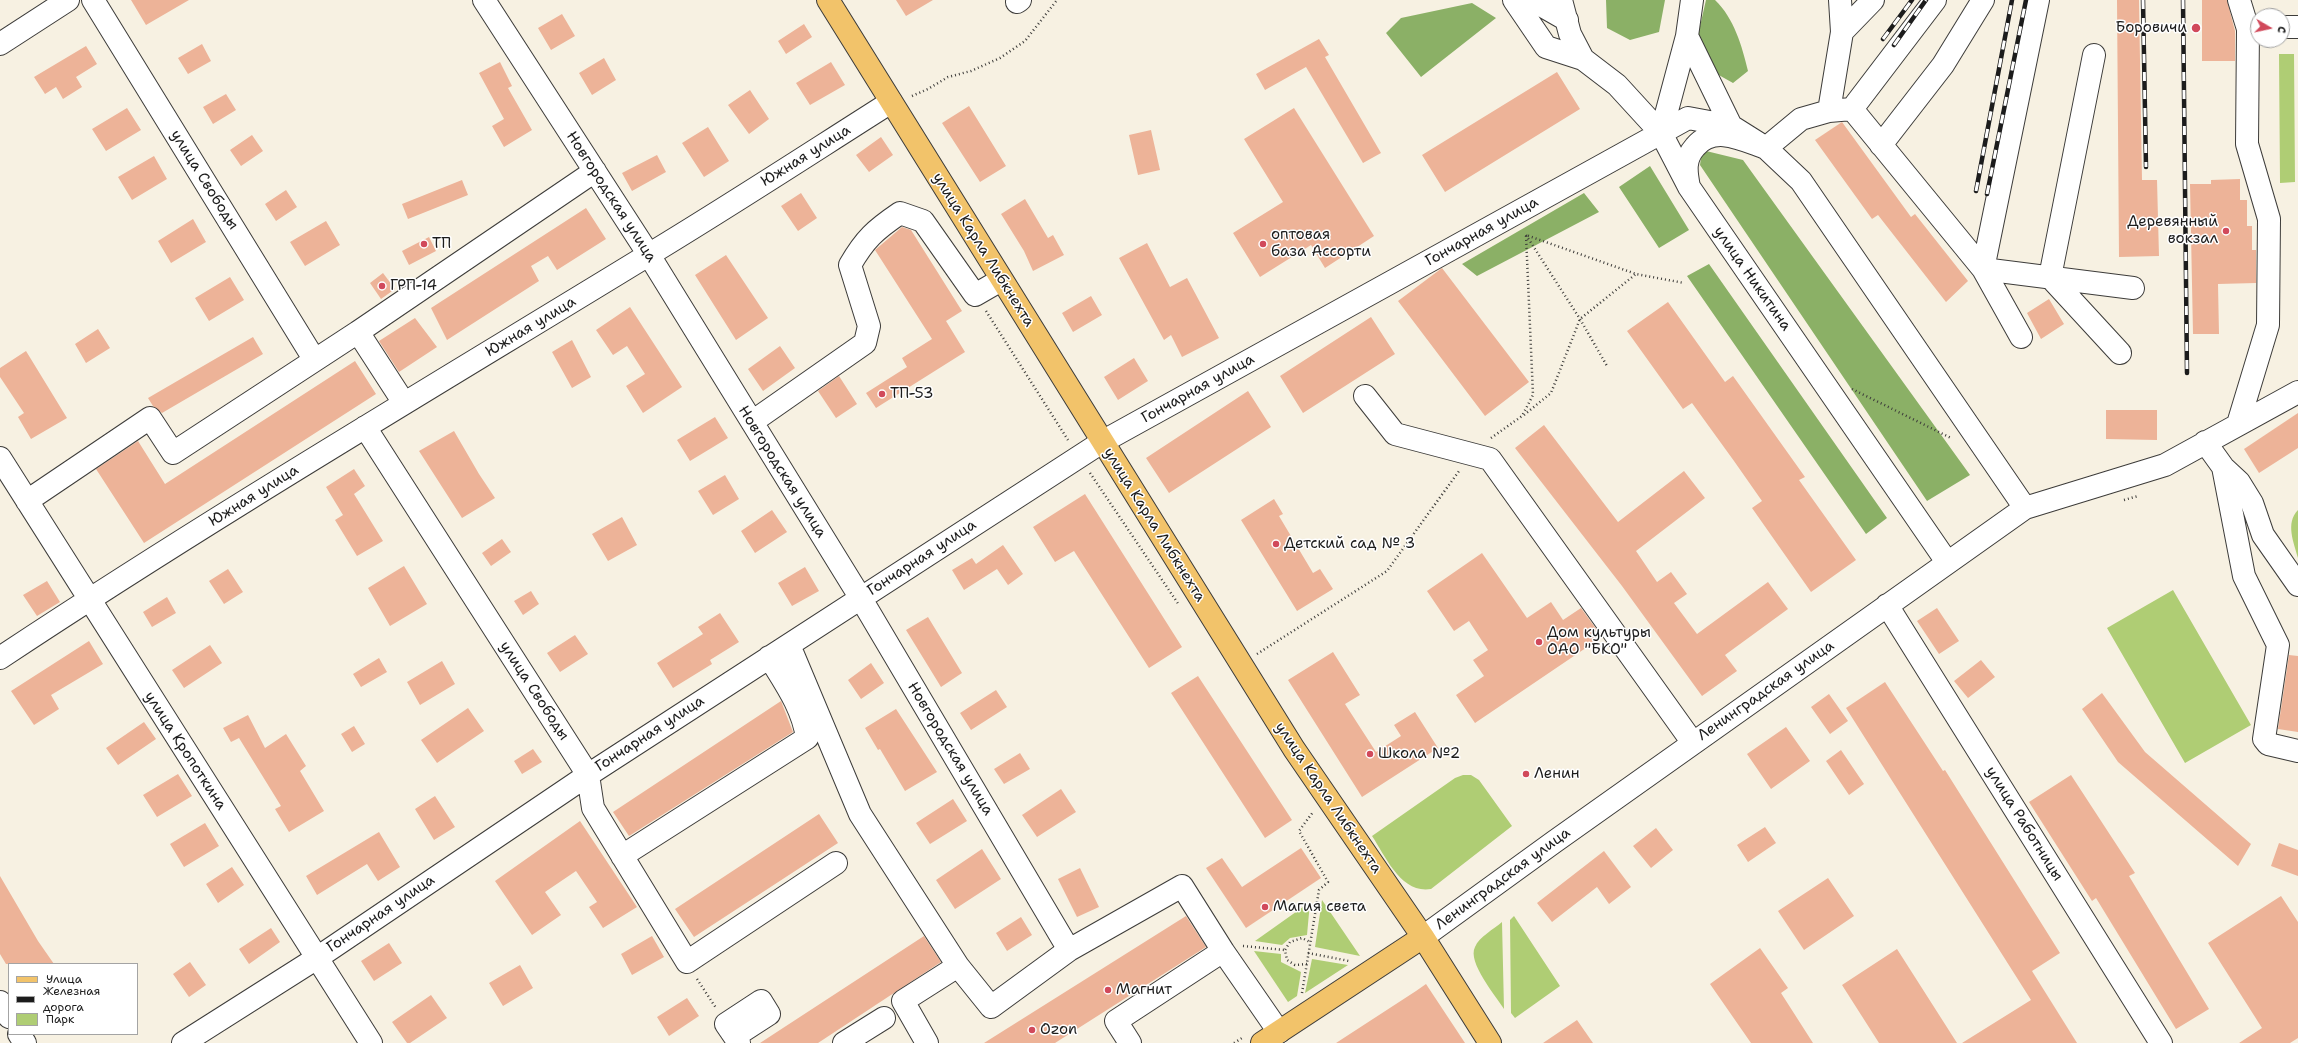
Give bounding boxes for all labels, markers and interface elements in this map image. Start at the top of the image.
north arrow [2250,8,2290,48]
place label: Боровичи [2115,19,2187,37]
marker: Боровичи [2190,22,2202,34]
text: С [2273,25,2289,34]
street label: Южная улица [758,121,854,191]
street label: улица Свободы [166,127,242,233]
street label: Новгородская улица [562,128,660,266]
street label: улица Карла Либкнехта [928,170,1038,330]
street label: Гончарная улица [1422,194,1542,270]
place label: Деревянный вокзал [2127,213,2218,248]
street label: улица Никитина [1709,223,1795,335]
place label: оптовая база Ассорти [1271,226,1371,261]
marker: Деревянный вокзал [2221,226,2231,236]
place label: ТП [432,235,451,253]
marker: ТП [419,239,429,249]
marker: оптовая база Ассорти [1258,239,1268,249]
place label: ГРП-14 [390,277,437,295]
marker: ГРП-14 [377,281,387,291]
street label: Южная улица [483,293,579,361]
street label: Гончарная улица [1138,351,1258,427]
place label: ТП-53 [890,385,933,403]
marker: ТП-53 [877,389,887,399]
street label: Новгородская улица [734,403,830,541]
street label: улица Карла Либкнехта [1099,445,1209,605]
street label: Южная улица [206,461,302,531]
street label: Гончарная улица [864,516,980,600]
place label: Детский сад № 3 [1284,535,1415,553]
marker: Детский сад № 3 [1271,539,1281,549]
place label: Дом культуры ОАО "БКО" [1547,624,1651,659]
marker: Дом культуры ОАО "БКО" [1534,637,1544,647]
street label: Ленинградская улица [1694,637,1838,745]
street label: улица Свободы [495,638,573,744]
street label: Новгородская улица [903,679,997,819]
street label: улица Кропоткина [140,688,230,814]
street label: Гончарная улица [592,692,708,776]
street label: улица Карла Либкнехта [1271,719,1385,877]
place label: Школа №2 [1378,745,1460,763]
marker: Школа №2 [1365,749,1375,759]
street label: улица Работницы [1982,763,2066,885]
place label: Ленин [1534,765,1580,783]
marker: Ленин [1521,769,1531,779]
street label: Ленинградская улица [1432,824,1574,934]
street label: Гончарная улица [324,871,438,957]
place label: Магия света [1273,898,1366,916]
marker: Магия света [1260,902,1270,912]
legend [8,963,138,1035]
text: Улица [46,971,82,987]
place label: Магнит [1116,981,1172,999]
text: Железная дорога [43,983,100,1015]
marker: Магнит [1103,985,1113,995]
text: Парк [46,1011,74,1027]
place label: Ozon [1040,1021,1077,1039]
marker: Ozon [1027,1025,1037,1035]

